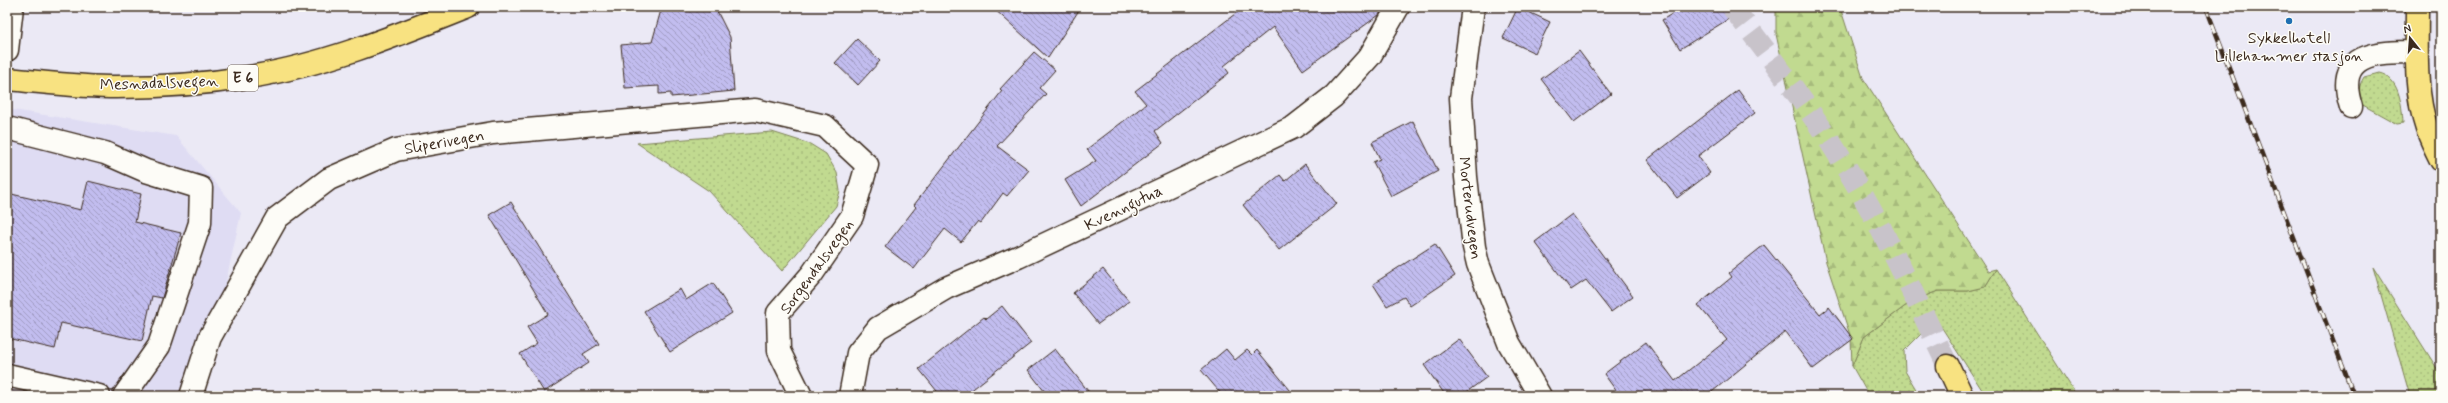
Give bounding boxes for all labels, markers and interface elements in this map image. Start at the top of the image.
marker: Sykkelhotell Lillehammer stasjon [2284,16,2294,26]
north arrow [2390,18,2430,58]
text: N [2402,22,2413,37]
place label: Sykkelhotell Lillehammer stasjon [2215,28,2364,67]
road number: E 6 [228,65,258,91]
street label: Mesnadalsvegen [99,71,219,97]
street label: Sliperivegen [403,125,486,160]
street label: Morterudvegen [1453,156,1486,261]
street label: Kvenngutua [1081,180,1166,237]
street label: Sorgendalsvegen [776,215,860,319]

